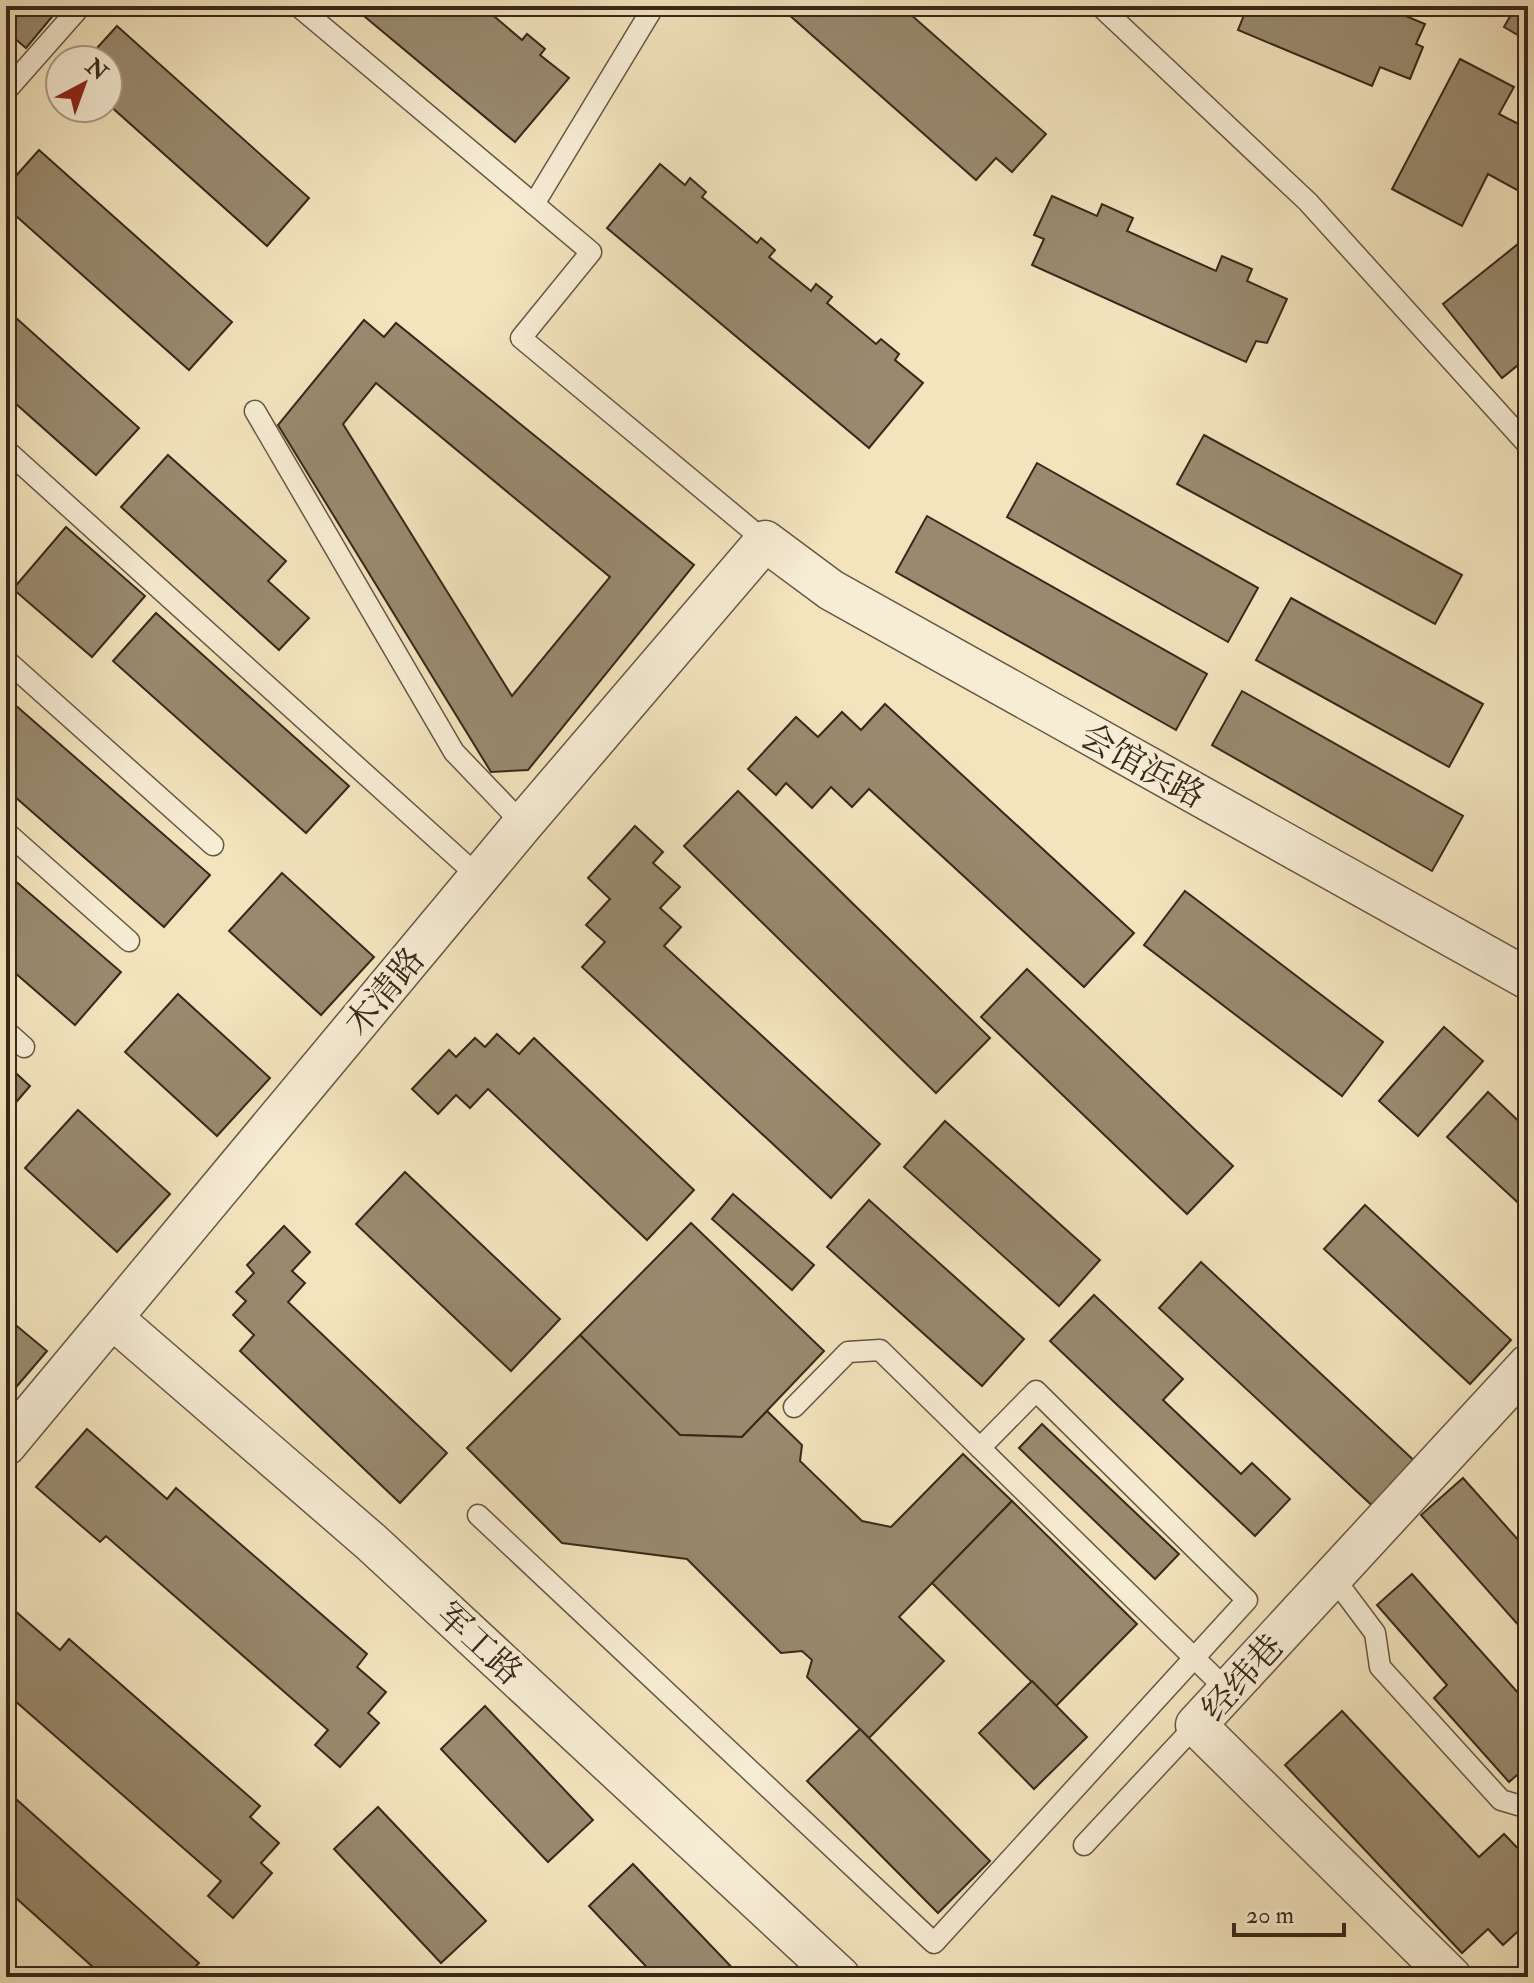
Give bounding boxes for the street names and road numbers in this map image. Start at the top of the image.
street label: 会馆浜路 [1072,715,1212,818]
street label: 木清路 [336,939,434,1045]
street label: 军工路 [427,1594,531,1695]
street label: 经纬巷 [1193,1626,1293,1730]

